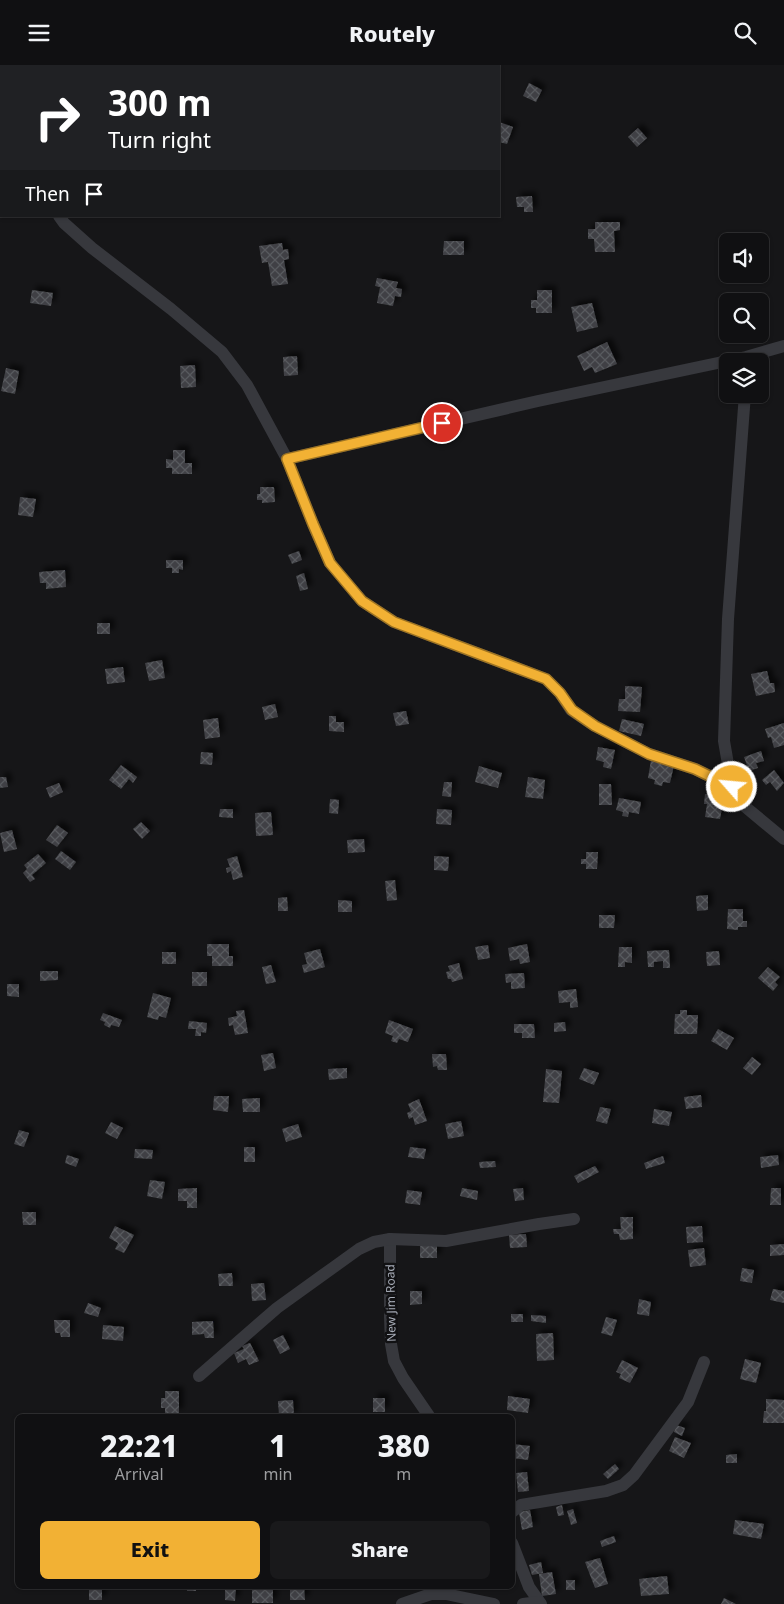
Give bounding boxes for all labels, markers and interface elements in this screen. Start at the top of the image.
text: Routely [349,18,435,48]
icon: menu [25,19,53,47]
icon: search [731,19,759,47]
text: 300 m [108,79,211,126]
icon: right [25,85,90,150]
text: Turn right [108,124,211,154]
icon: arrive [80,180,108,208]
text: Then [25,181,70,207]
map controls [719,233,769,403]
button: sound [719,233,769,283]
button: search [719,293,769,343]
button: layers [719,353,769,403]
pin [421,402,463,444]
icon: arrive [428,409,456,437]
position arrow [705,760,757,812]
street label: New Jim Road [381,1264,400,1342]
text: 22:21 [100,1425,178,1466]
text: 1 [269,1425,287,1466]
text: 380 [378,1425,430,1466]
text: Arrival [115,1463,164,1485]
text: min [263,1463,292,1485]
text: m [396,1463,411,1485]
button: Exit [40,1521,260,1579]
button: Share [270,1521,490,1579]

